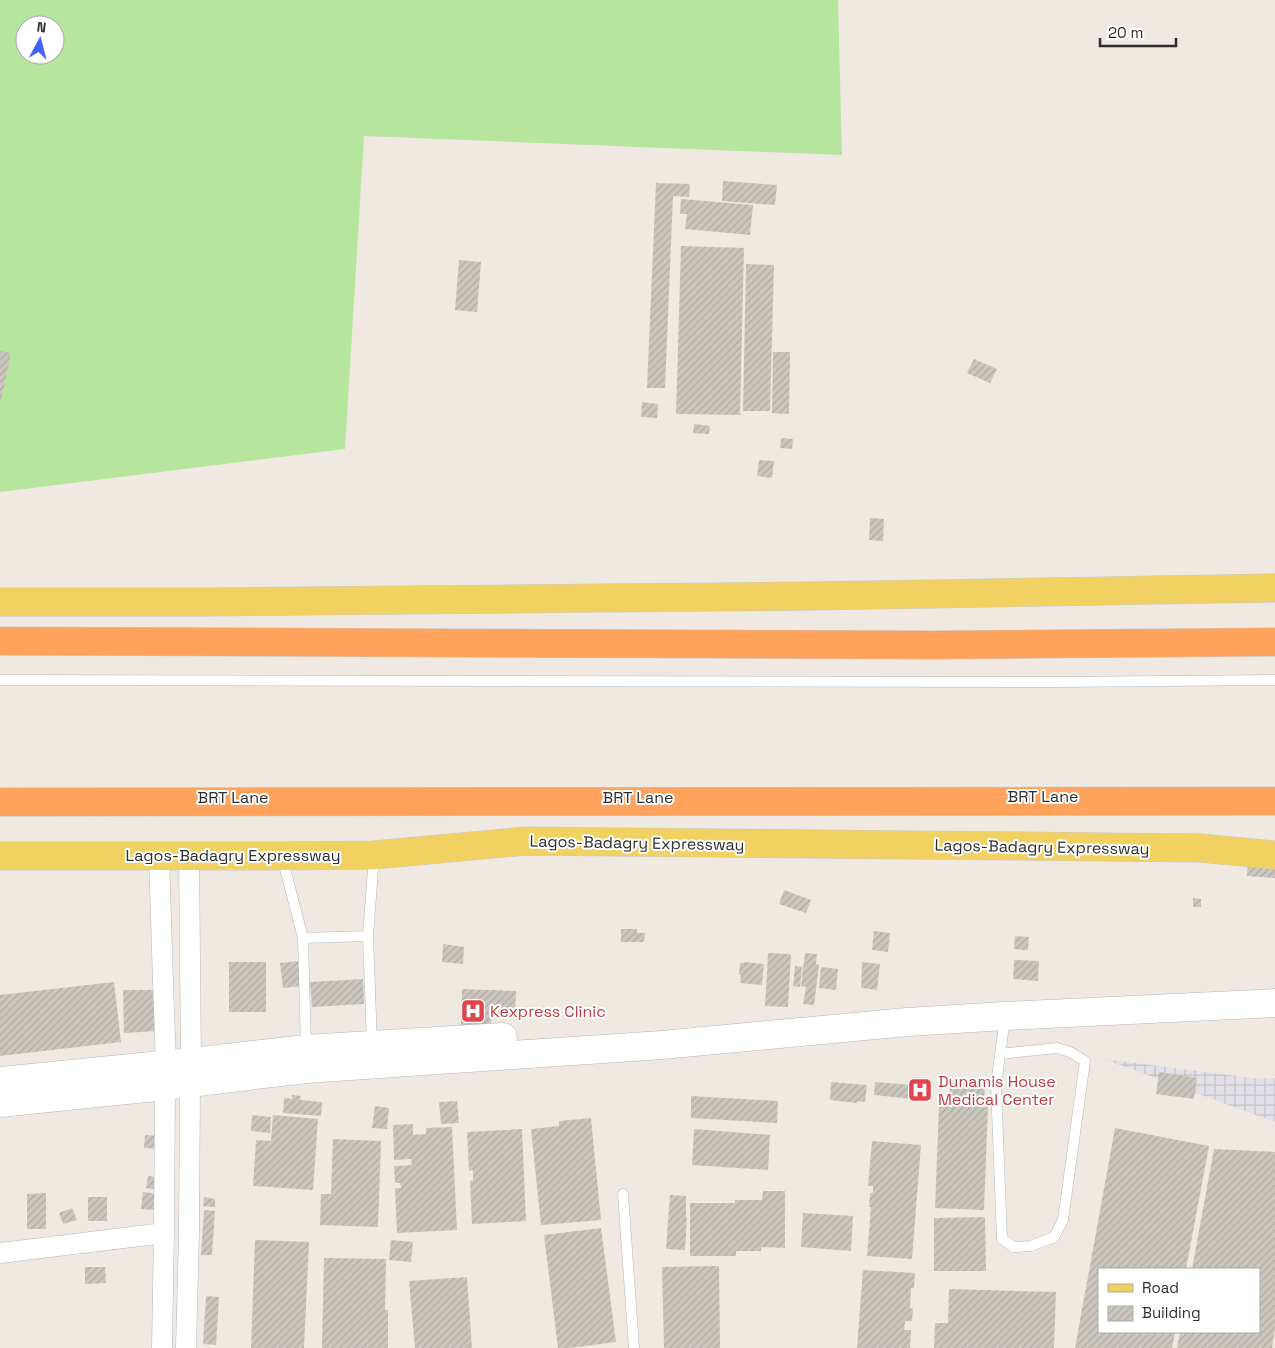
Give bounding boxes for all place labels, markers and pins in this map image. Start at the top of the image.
hospital icon: Kexpress Clinic [460,998,486,1024]
place label: Kexpress Clinic [490,1001,606,1022]
place label: Dunamis House Medical Center [938,1071,1056,1110]
hospital icon: Dunamis House Medical Center [907,1077,933,1103]

